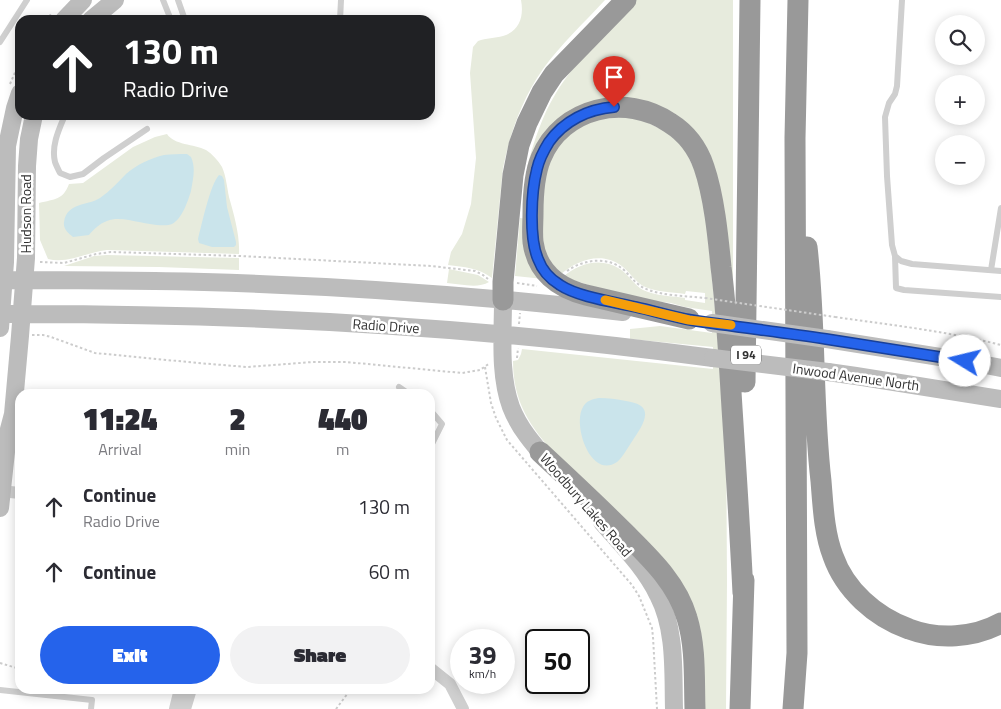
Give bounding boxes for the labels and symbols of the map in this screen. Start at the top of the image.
pin [593,56,635,107]
street label: Hudson Road [15,174,36,254]
street label: Radio Drive [352,313,420,338]
position arrow [938,334,990,386]
road number: I 94 [731,346,761,364]
street label: Inwood Avenue North [791,357,921,396]
street label: Woodbury Lakes Road [535,448,637,561]
speed limit sign: 50 [525,629,590,694]

